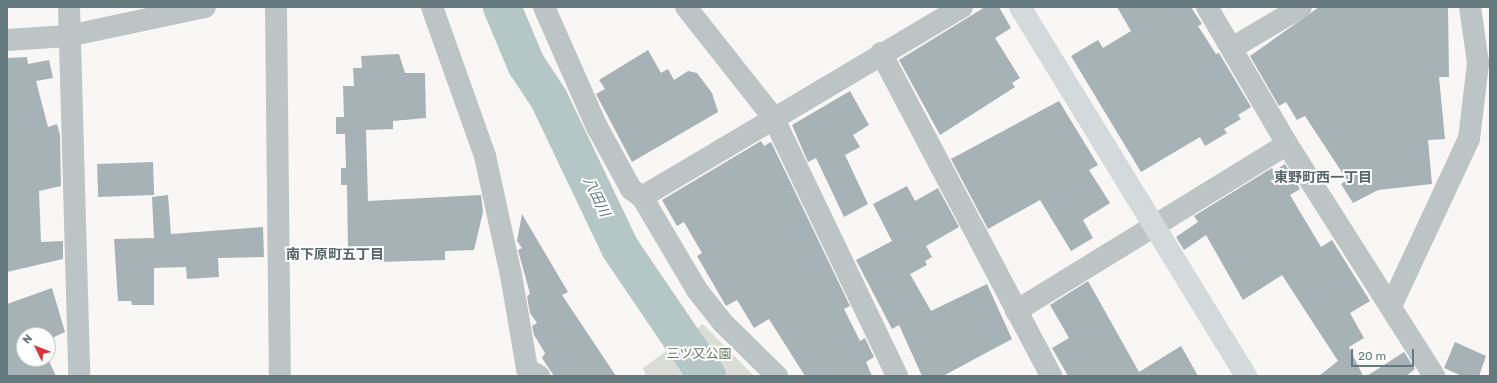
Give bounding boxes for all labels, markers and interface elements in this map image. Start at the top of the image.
district label: 東野町西一丁目 [1274,170,1372,186]
water label: 八田川 [579,174,613,220]
district label: 南下原町五丁目 [286,247,384,263]
north arrow [16,327,56,367]
text: N [20,332,35,346]
scale bar [1353,341,1416,367]
park label: 三ツ又公園 [667,346,731,362]
text: 20 m [1358,349,1386,363]

